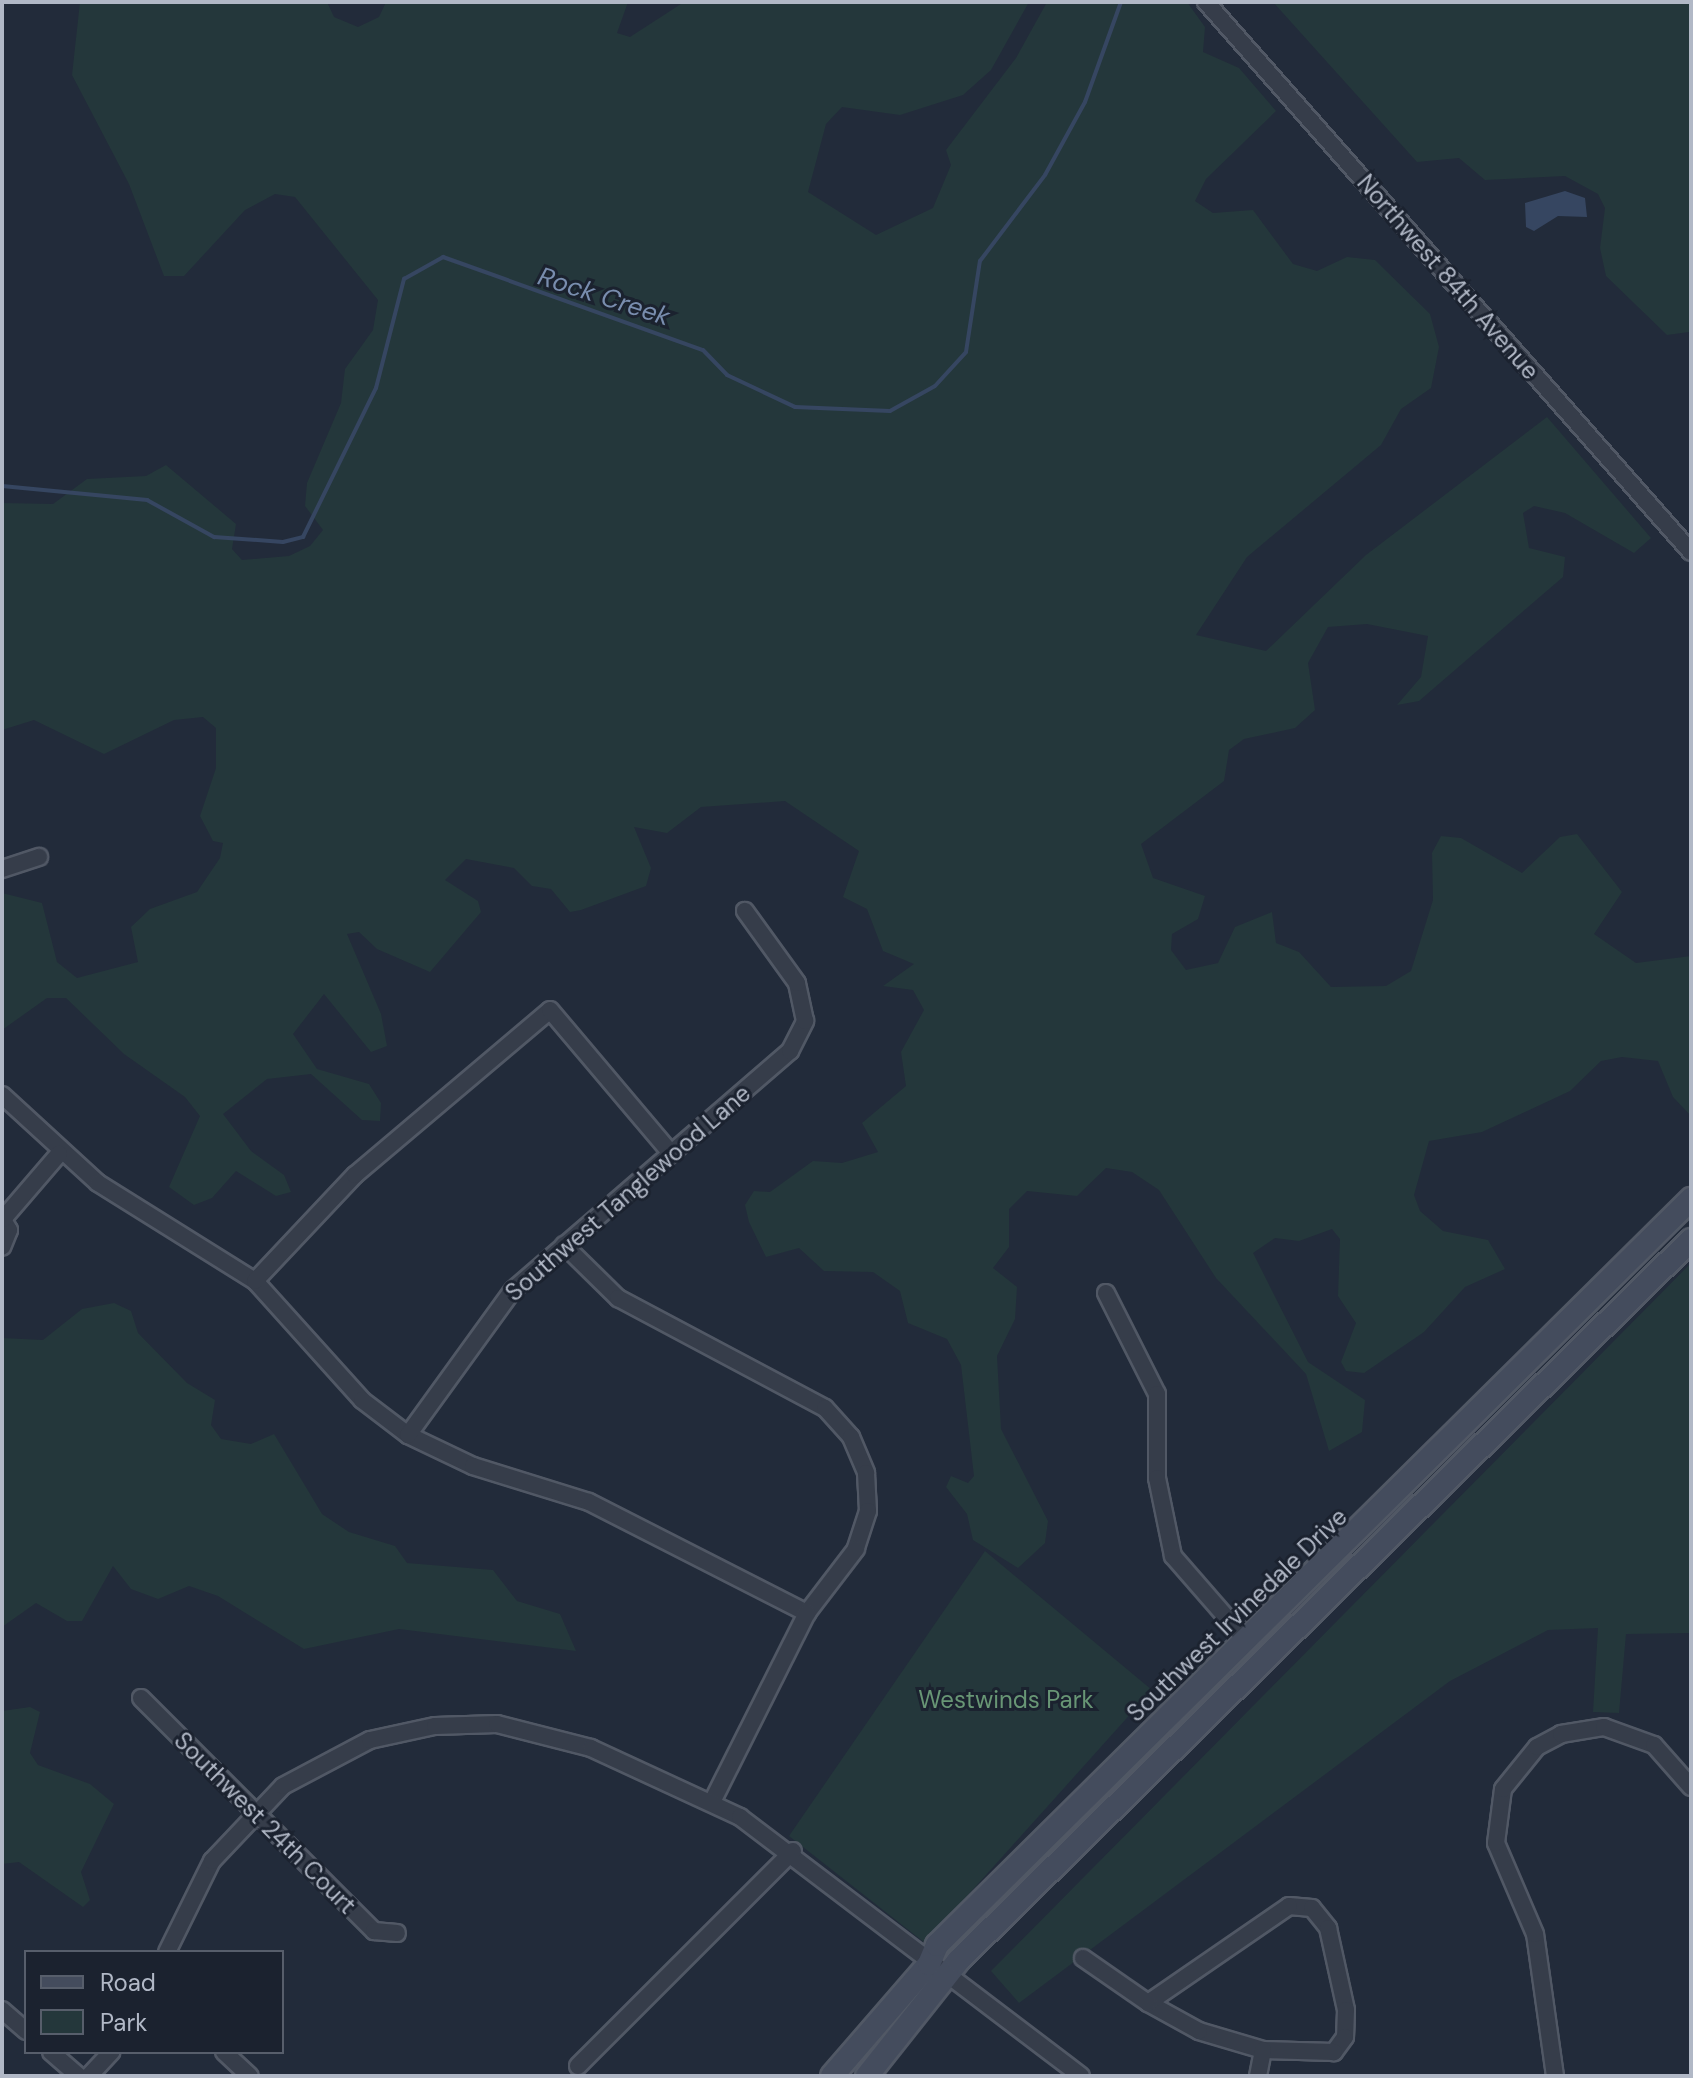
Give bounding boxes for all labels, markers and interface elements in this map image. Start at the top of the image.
street label: Northwest 84th Avenue [1351,169,1545,385]
water label: Rock Creek [534,261,674,333]
street label: Southwest Tanglewood Lane [500,1079,756,1307]
street label: Southwest Irvinedale Drive [1121,1502,1353,1728]
park label: Westwinds Park [918,1686,1094,1714]
street label: Southwest 24th Court [168,1726,362,1920]
legend [24,1950,284,2054]
text: Road [100,1967,156,1998]
text: Park [100,2007,147,2038]

